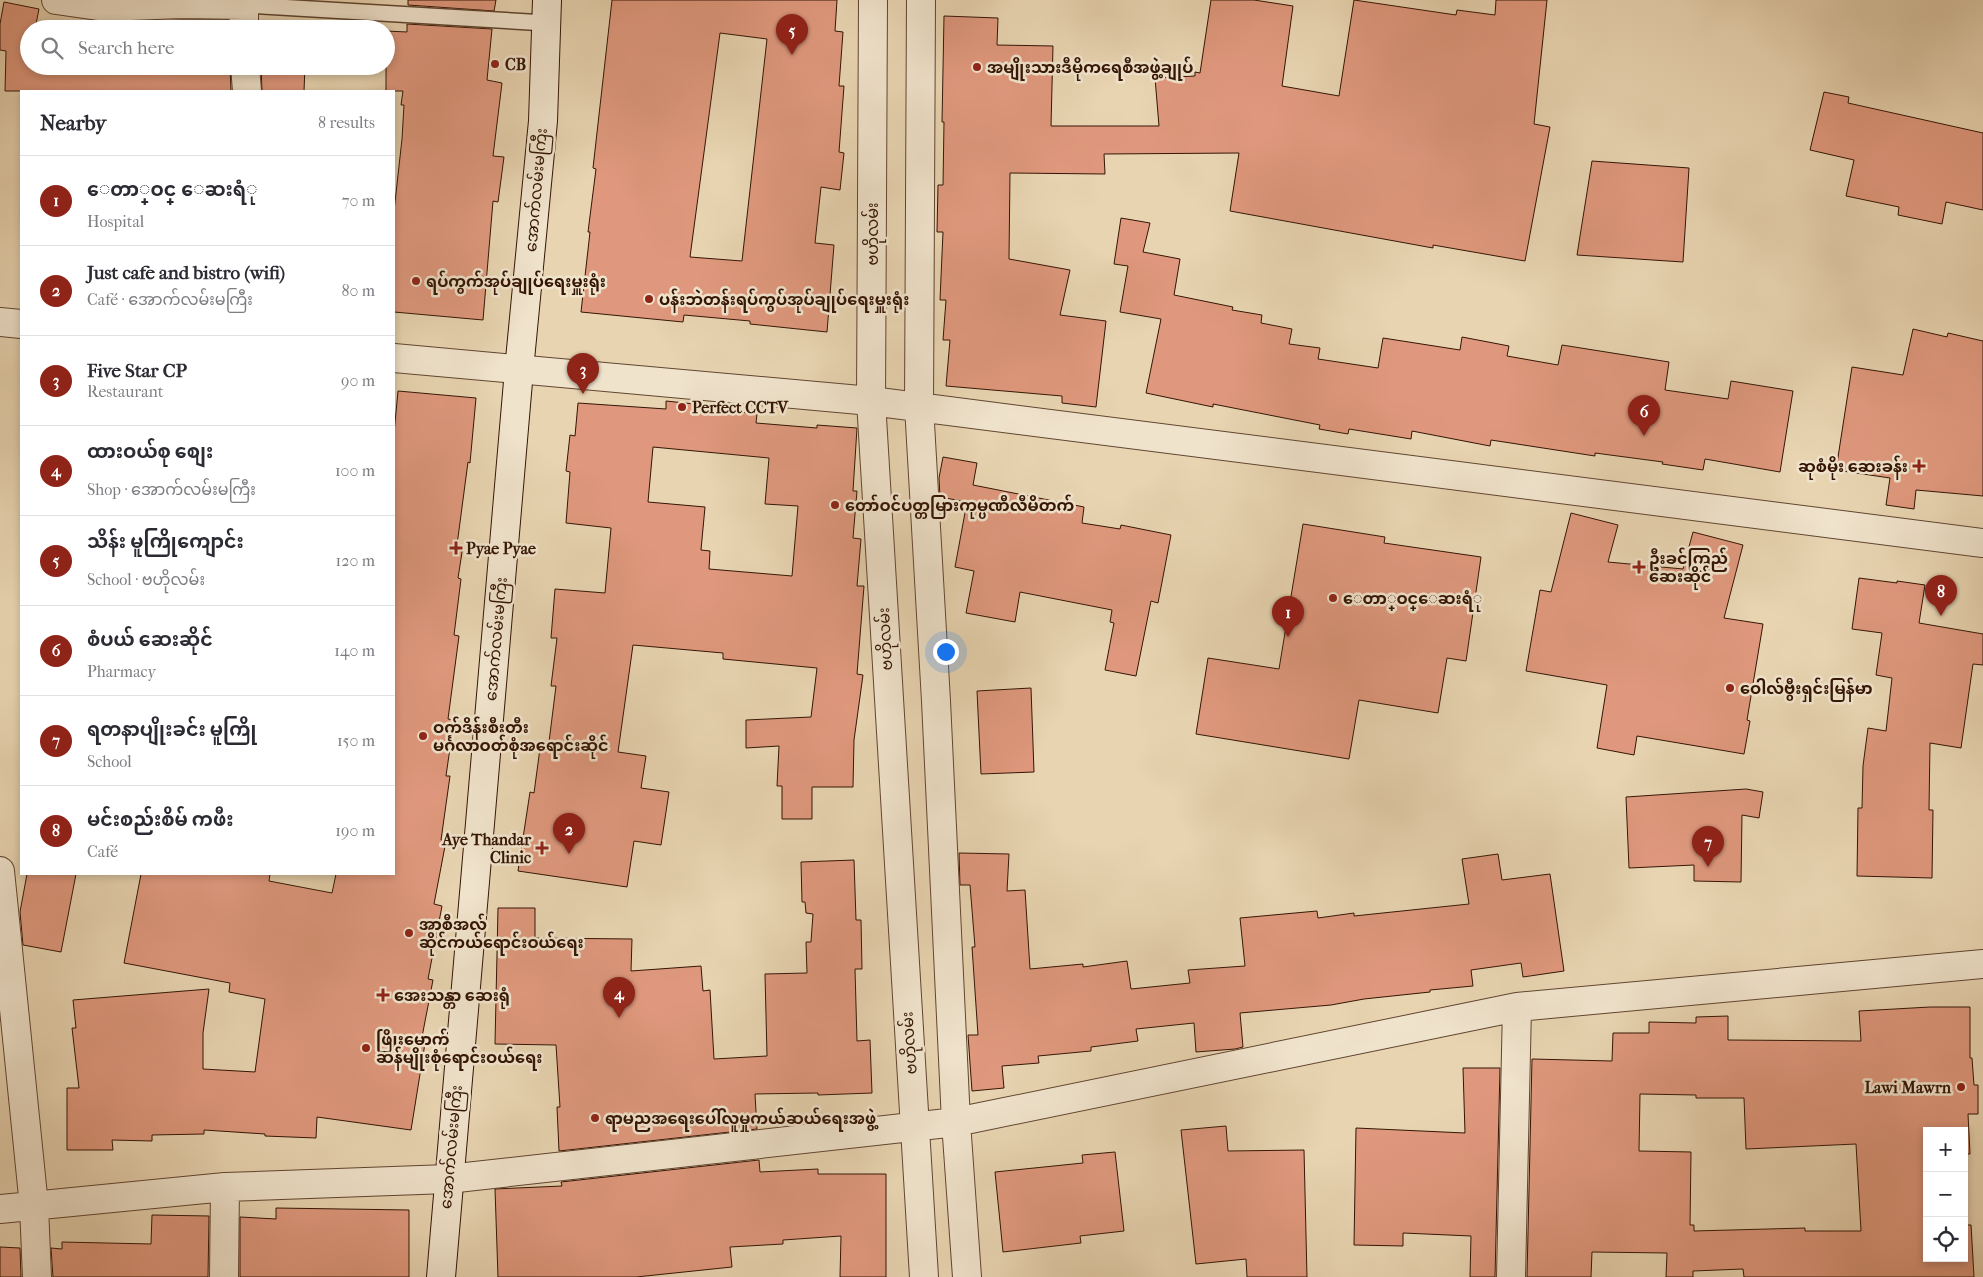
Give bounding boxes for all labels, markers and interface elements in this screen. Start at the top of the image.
pin: 5 [776,14,808,55]
search box [20,20,395,75]
icon: search [38,34,66,62]
text: Search here [78,37,174,59]
place label: CB [505,55,526,74]
place label: အမျိုးသားဒီမိုကရေစီအဖွဲ့ချုပ် [987,56,1193,81]
marker: CB [489,58,501,70]
marker: အမျိုးသားဒီမိုကရေစီအဖွဲ့ချုပ် [971,61,983,73]
text: Nearby [40,111,106,135]
text: 8 results [318,113,375,132]
street label: အောက်လမ်းမကြီး [519,127,555,253]
text: ေတာ္ဝင္ ေဆးရံု [87,179,257,201]
text: 1 [53,191,59,210]
text: 70 m [342,191,375,210]
street label: ဗဟိုလမ်း [861,202,887,266]
text: Hospital [87,212,144,231]
text: Just cafe and bistro (wifi) [87,262,285,284]
place label: ရပ်ကွက်အုပ်ချုပ်ရေးမှူးရုံး [426,270,606,295]
marker: ရပ်ကွက်အုပ်ချုပ်ရေးမှူးရုံး [410,275,422,287]
text: 2 [52,281,60,300]
text: 80 m [341,281,375,300]
place label: ပန်းဘဲတန်းရပ်ကွပ်အုပ်ချုပ်ရေးမှူးရုံး [659,288,909,313]
text: Café · အောက်လမ်းမကြီး [87,290,253,309]
marker: ပန်းဘဲတန်းရပ်ကွပ်အုပ်ချုပ်ရေးမှူးရုံး [643,293,655,305]
pin: 3 [567,353,599,394]
text: Five Star CP [87,360,187,382]
text: 3 [53,371,59,390]
text: 90 m [341,371,375,390]
text: Restaurant [87,382,163,401]
pin: 6 [1628,395,1660,436]
place label: Perfect CCTV [692,398,790,417]
marker: Perfect CCTV [676,401,688,413]
text: ထားဝယ်စု စျေး [87,441,213,463]
place label: ဆုစံမိုး ဆေးခန်း [1798,455,1908,480]
marker: ဆုစံမိုး ဆေးခန်း [1912,459,1926,473]
text: 4 [51,461,61,480]
text: 100 m [335,461,375,480]
text: Shop · အောက်လမ်းမကြီး [87,480,256,499]
place label: တော်ဝင်ပတ္တမြားကုမ္ပဏီလီမိတက် [845,494,1074,519]
marker: တော်ဝင်ပတ္တမြားကုမ္ပဏီလီမိတက် [829,499,841,511]
text: သိန်း မူကြိုကျောင်း [87,531,244,553]
place label: Pyae Pyae [466,539,536,559]
marker: Pyae Pyae [450,542,462,554]
place label: ဦးခင်ကြည် ဆေးဆိုင် [1649,547,1728,590]
text: 5 [53,551,59,570]
text: 120 m [336,551,375,570]
marker: ဦးခင်ကြည် ဆေးဆိုင် [1633,561,1645,573]
text: School · ဗဟိုလမ်း [87,570,205,589]
pin: 8 [1925,575,1957,616]
street label: အောက်လမ်းမကြီး [479,576,515,702]
place label: ေတာ္ဝင္ေဆးရံု [1343,589,1482,612]
marker: ေတာ္ဝင္ေဆးရံု [1327,592,1339,604]
pin: 1 [1272,596,1304,637]
street label: ဗဟိုလမ်း [872,607,901,671]
text: စံပယ် ဆေးဆိုင် [87,629,213,651]
your location [933,639,959,665]
text: 6 [52,641,60,660]
text: 140 m [334,641,375,660]
text: Pharmacy [87,662,156,681]
place label: ဝေါလ်ဗွီးရှင်းမြန်မာ [1740,677,1872,702]
marker: ဝေါလ်ဗွီးရှင်းမြန်မာ [1724,682,1736,694]
place label: ဝက်ဒိန်းစီးတီး မင်္ဂလာဝတ်စုံအရောင်းဆိုင် [433,716,609,759]
text: ရတနာပျိုးခင်း မူကြို [87,719,257,741]
marker: ဝက်ဒိန်းစီးတီး မင်္ဂလာဝတ်စုံအရောင်းဆိုင် [417,730,429,742]
text: 7 [52,731,60,750]
text: 150 m [337,731,375,750]
text: School [87,752,132,771]
text: မင်းစည်းစိမ် ကဖီး [87,809,233,831]
pin: 2 [553,813,585,854]
text: 8 [52,821,60,840]
text: 190 m [335,821,375,840]
pin: 7 [1692,826,1724,867]
place label: Aye Thandar Clinic [441,830,532,867]
marker: Aye Thandar Clinic [535,841,549,855]
text: Café [87,842,118,861]
place label: အာစီအလ် ဆိုင်ကယ်ရောင်းဝယ်ရေး [419,913,584,956]
marker: အာစီအလ် ဆိုင်ကယ်ရောင်းဝယ်ရေး [403,927,415,939]
pin: 4 [603,977,635,1018]
place label: အေးသန္တာ ဆေးရုံ [394,986,510,1009]
marker: အေးသန္တာ ဆေးရုံ [376,988,390,1002]
street label: ဗဟိုလမ်း [895,1010,926,1075]
place label: ဖြိုးမောက် ဆန်မျိုးစုံရောင်းဝယ်ရေး [376,1028,542,1071]
marker: ဖြိုးမောက် ဆန်မျိုးစုံရောင်းဝယ်ရေး [360,1042,372,1054]
place label: Lawi Mawrn [1864,1078,1952,1097]
marker: Lawi Mawrn [1955,1081,1967,1093]
street label: အောက်လမ်းမကြီး [434,1084,470,1210]
place label: ရာမညအရေးပေါ်လူမှုကယ်ဆယ်ရေးအဖွဲ့ [605,1107,878,1132]
marker: ရာမညအရေးပေါ်လူမှုကယ်ဆယ်ရေးအဖွဲ့ [589,1112,601,1124]
map controls [1923,1127,1968,1262]
button: + [1923,1127,1968,1172]
button: − [1923,1172,1968,1217]
button: locate [1923,1217,1968,1262]

